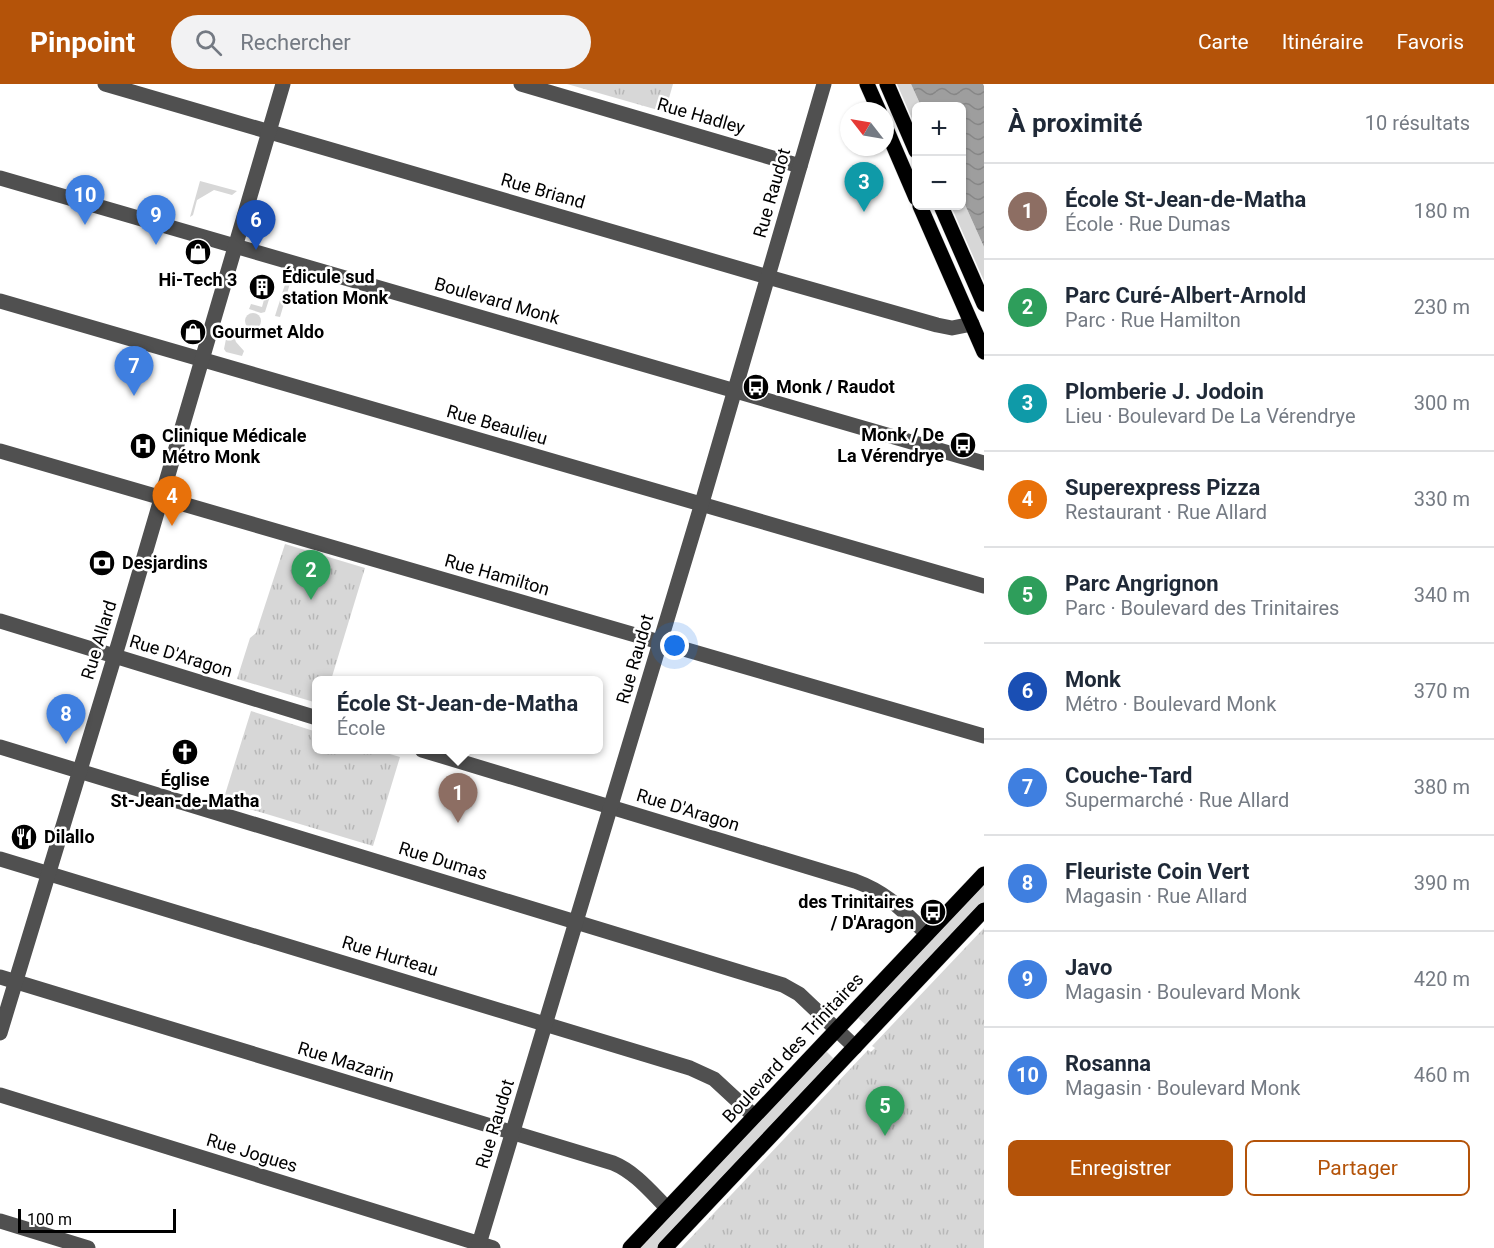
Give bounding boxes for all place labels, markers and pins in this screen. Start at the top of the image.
pin: 3 [844,162,884,212]
pin: 10 [66,176,104,225]
pin: 9 [136,196,176,245]
pin: 6 [236,200,276,250]
shop icon: Hi-Tech 3 [183,237,213,267]
place label: Édicule sud station Monk [282,266,389,308]
place label: Hi-Tech 3 [159,269,237,290]
building icon: Édicule sud station Monk [247,272,277,302]
shop icon: Gourmet Aldo [178,317,208,347]
place label: Gourmet Aldo [212,321,324,342]
pin: 7 [114,346,154,396]
bus stop icon: Monk / Raudot [741,372,771,402]
place label: Monk / Raudot [776,376,895,397]
place label: Monk / De La Vérendrye [837,424,944,466]
place label: Clinique Médicale Métro Monk [162,425,307,467]
bus stop icon: Monk / De La Vérendrye [948,430,978,460]
hospital icon: Clinique Médicale Métro Monk [128,431,158,461]
pin: 4 [152,476,192,526]
bank icon: Desjardins [87,548,117,578]
pin: 2 [292,550,330,600]
place label: Desjardins [122,552,208,573]
pin: 8 [46,694,86,744]
church icon: Église St-Jean-de-Matha [170,737,200,767]
place label: Église St-Jean-de-Matha [110,769,260,811]
pin: 1 [438,774,478,823]
restaurant icon: Dilallo [9,822,39,852]
place label: Dilallo [44,826,95,847]
place label: des Trinitaires / D'Aragon [798,891,914,933]
bus stop icon: des Trinitaires / D'Aragon [918,897,948,927]
pin: 5 [866,1086,904,1136]

